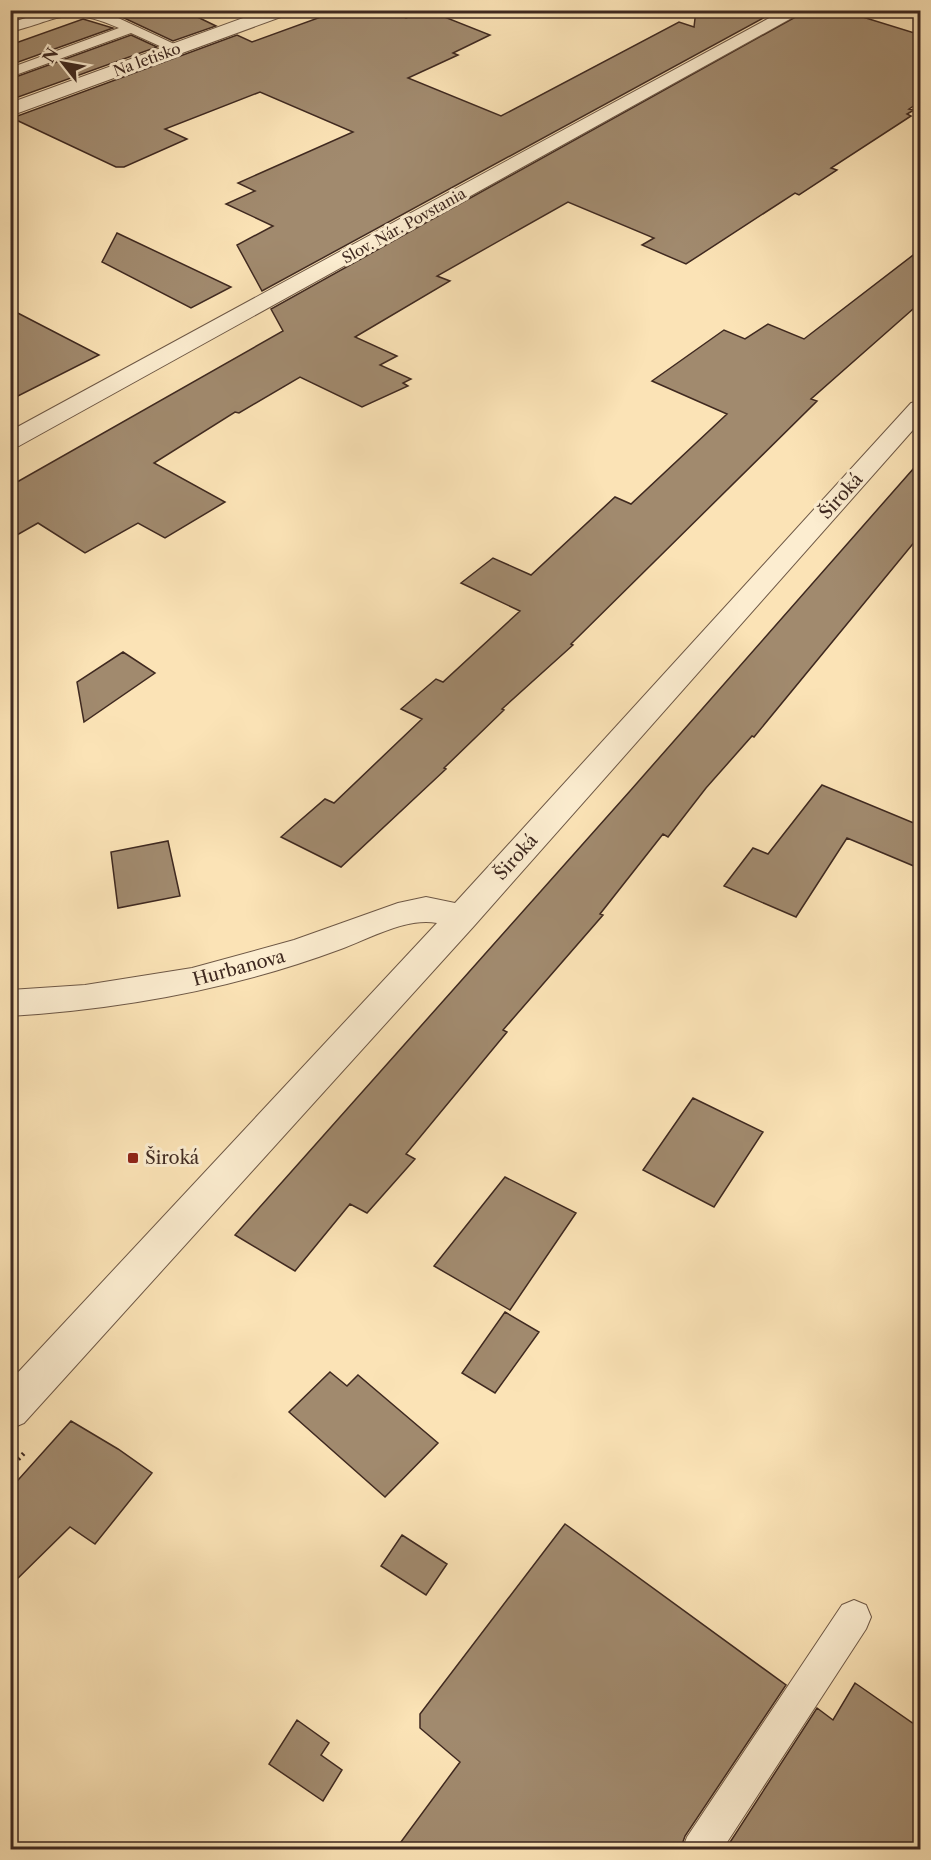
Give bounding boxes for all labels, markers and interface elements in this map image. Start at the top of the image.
north arrow [33,33,93,93]
street label: Na letisko [111,39,183,80]
text: N [38,44,62,66]
street label: Slov. Nár. Povstania [338,184,469,268]
street label: Široká [813,467,868,523]
street label: Široká [488,828,543,884]
street label: Hurbanova [190,945,288,991]
place label: Široká [145,1145,200,1169]
marker: Široká [126,1151,140,1165]

